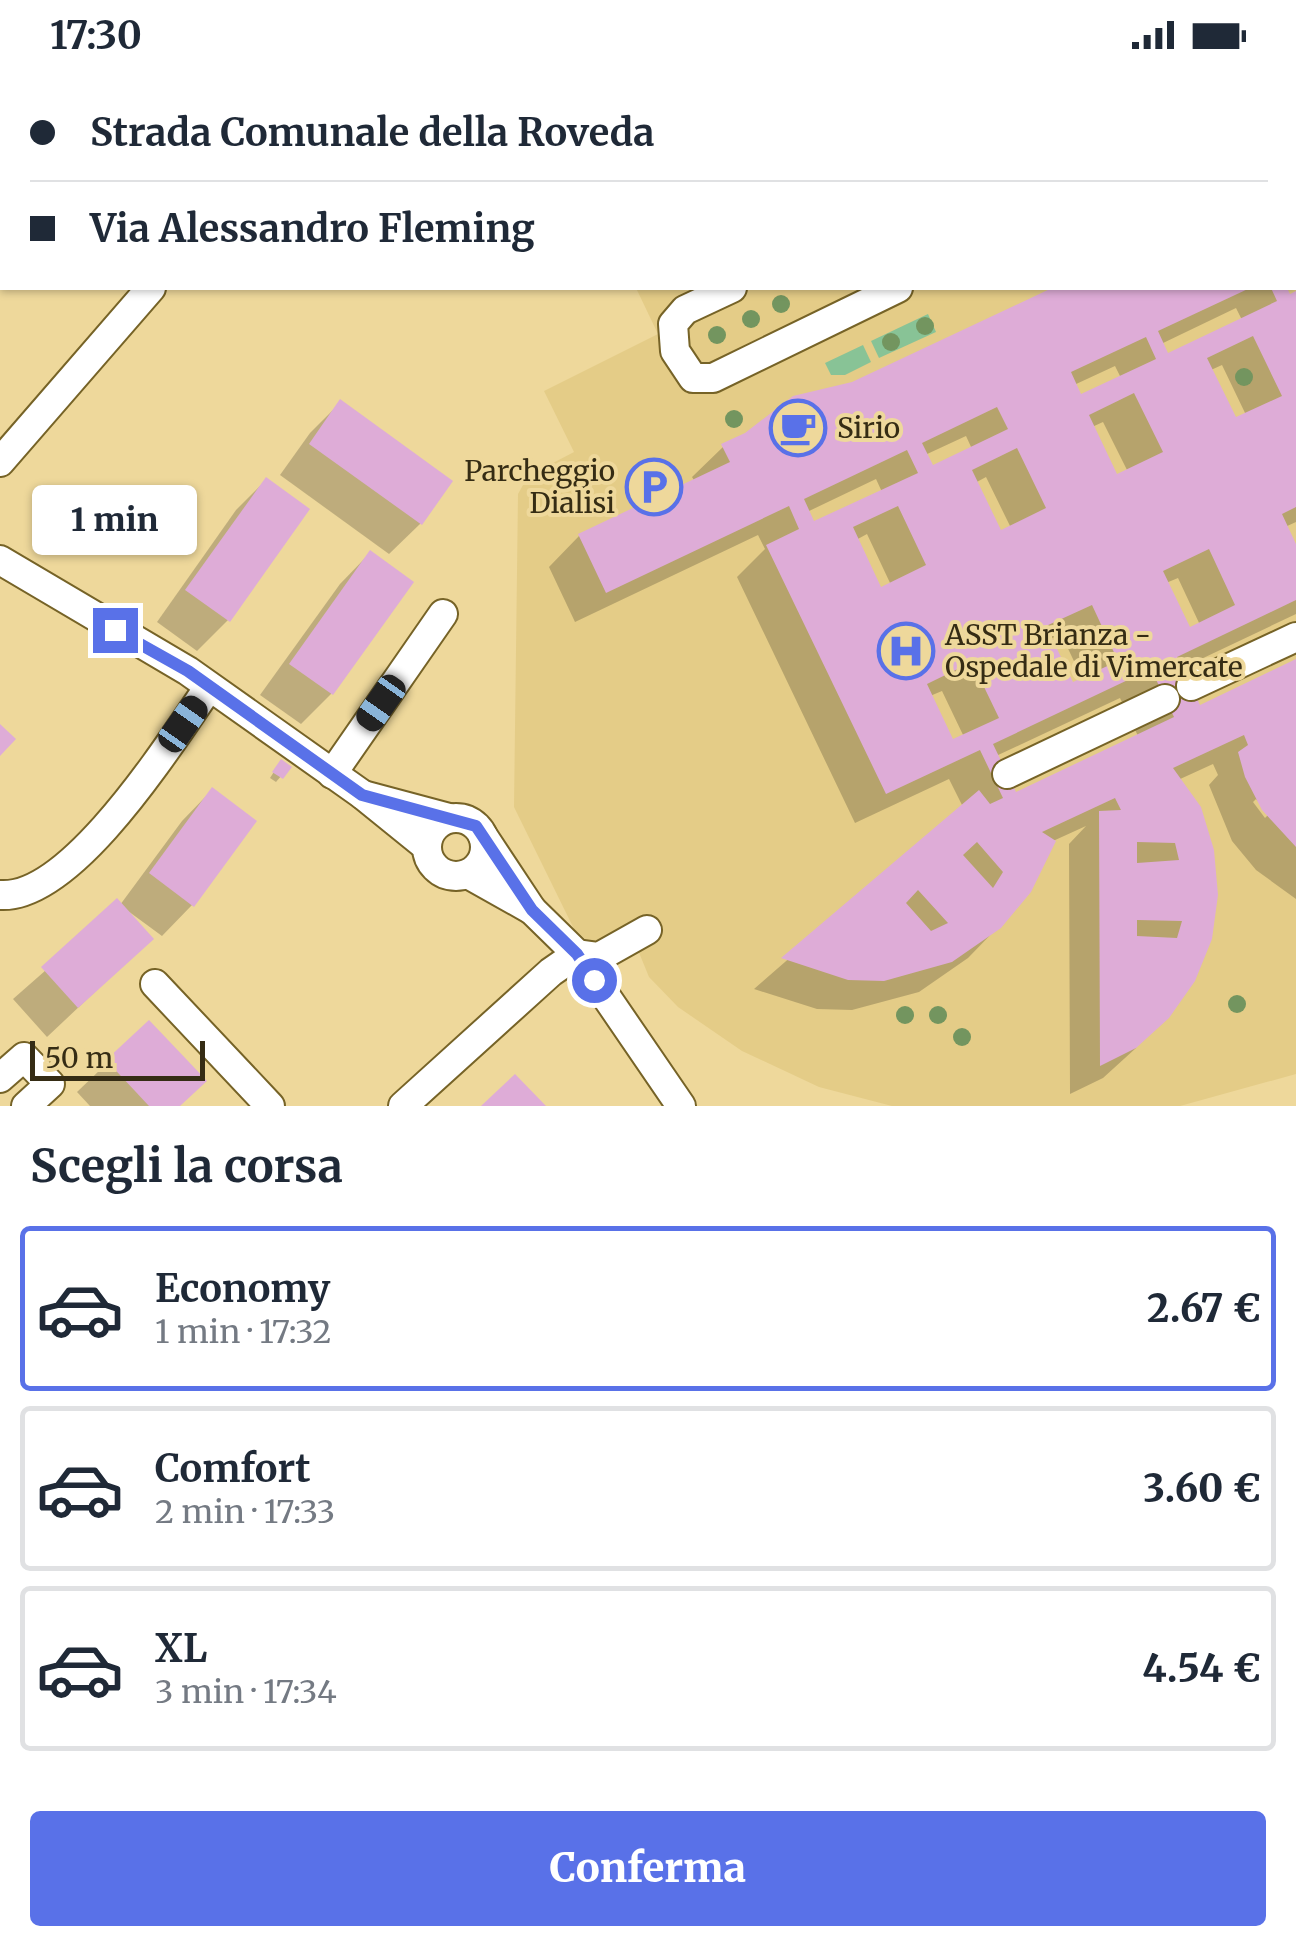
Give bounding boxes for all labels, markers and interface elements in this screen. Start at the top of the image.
text: 17:30 [50,12,142,59]
text: Strada Comunale della Roveda [90,109,655,156]
text: Via Alessandro Fleming [90,205,535,252]
cafe icon: Sirio [768,398,828,458]
place label: Sirio [837,410,900,446]
place label: Parcheggio Dialisi [464,453,615,521]
parking icon: Parcheggio Dialisi [624,457,684,517]
callout: 1 min [32,485,198,555]
text: 1 min [71,500,158,540]
route end [93,608,138,653]
place label: ASST Brianza - Ospedale di Vimercate [944,617,1243,685]
hospital icon: ASST Brianza - Ospedale di Vimercate [876,621,936,681]
car [352,670,410,736]
car [154,691,212,757]
route start [572,958,617,1003]
scale bar [30,1036,205,1080]
text: 50 m [45,1040,113,1076]
text: Scegli la corsa [30,1138,343,1194]
icon: car [35,1264,125,1354]
text: Economy [155,1265,330,1312]
text: 2.67 € [1147,1285,1261,1332]
text: 1 min · 17:32 [155,1312,332,1352]
icon: car [35,1444,125,1534]
text: Comfort [155,1445,311,1492]
text: 3.60 € [1143,1465,1261,1512]
text: 2 min · 17:33 [155,1492,335,1532]
icon: car [35,1624,125,1714]
text: XL [155,1625,207,1672]
text: 4.54 € [1142,1645,1261,1692]
text: 3 min · 17:34 [155,1672,337,1712]
button: Conferma [30,1811,1266,1926]

